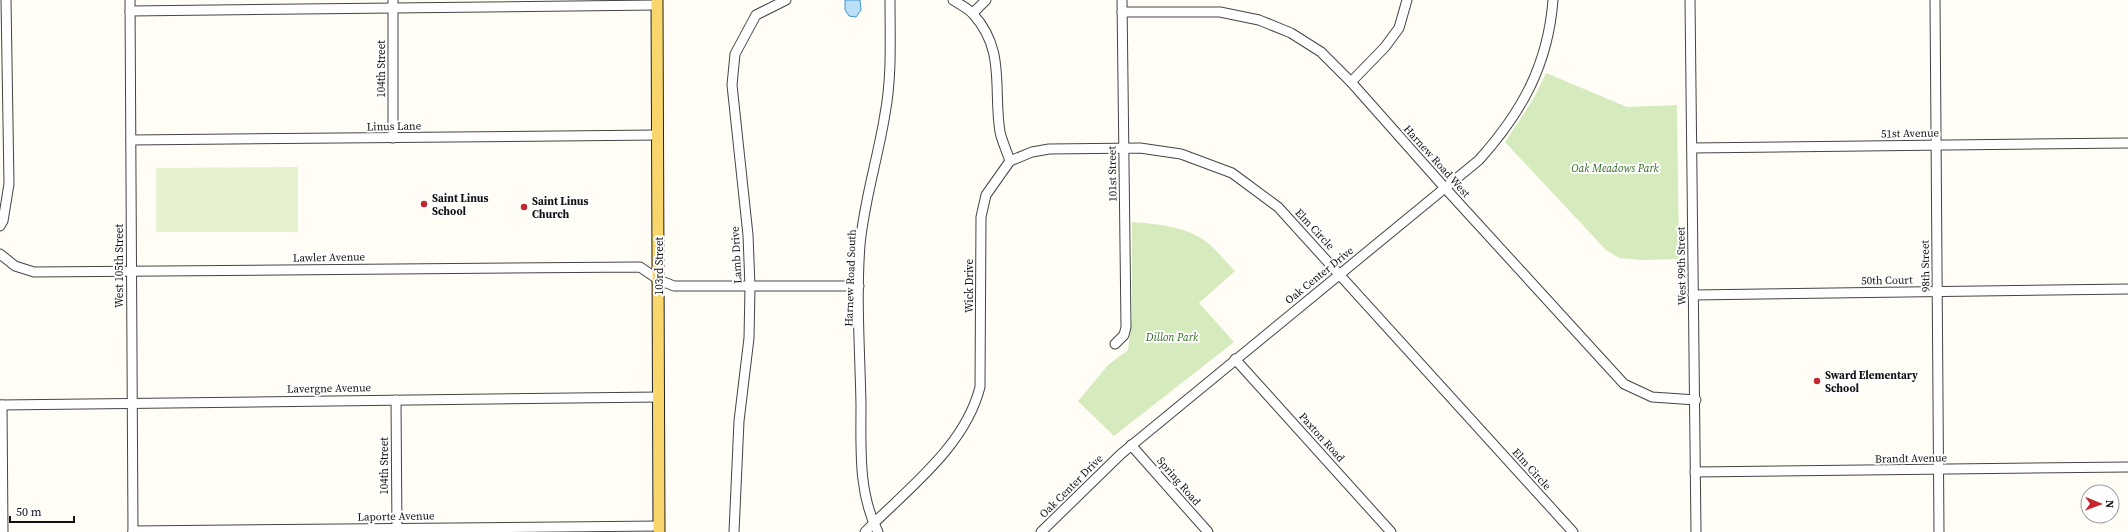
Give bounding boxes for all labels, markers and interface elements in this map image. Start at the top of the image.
street label: 104th Street [374,40,389,98]
street label: Linus Lane [367,119,422,134]
street label: Harnew Road West [1400,122,1473,201]
street label: 51st Avenue [1881,125,1940,142]
street label: 101st Street [1105,146,1120,202]
park label: Oak Meadows Park [1571,161,1660,176]
place label: Saint Linus School [432,191,489,219]
place label: Saint Linus Church [532,194,589,222]
marker: Saint Linus School [419,199,429,209]
marker: Saint Linus Church [519,202,529,212]
street label: Elm Circle [1292,205,1338,253]
street label: West 105th Street [112,224,127,308]
street label: Lamb Drive [727,226,745,284]
street label: West 99th Street [1673,226,1690,305]
street label: Harnew Road South [841,229,860,327]
street label: 103rd Street [652,236,667,295]
street label: 98th Street [1918,239,1933,292]
street label: Oak Center Drive [1282,243,1357,308]
street label: Lawler Avenue [293,249,366,266]
street label: Wick Drive [962,259,977,313]
street label: 50th Court [1861,273,1913,288]
park label: Dillon Park [1145,330,1199,345]
place label: Sward Elementary School [1825,368,1918,396]
marker: Sward Elementary School [1812,376,1822,386]
street label: Lavergne Avenue [287,380,372,397]
street label: Paxton Road [1295,409,1348,466]
street label: 104th Street [377,437,392,495]
street label: Elm Circle [1509,445,1555,494]
street label: Brandt Avenue [1875,450,1948,467]
street label: Oak Center Drive [1036,451,1107,521]
street label: Spring Road [1153,454,1204,509]
north arrow [2080,484,2120,524]
scale bar [10,498,74,524]
text: N [2102,500,2117,508]
text: 50 m [16,504,42,520]
street label: Laporte Avenue [357,508,435,525]

